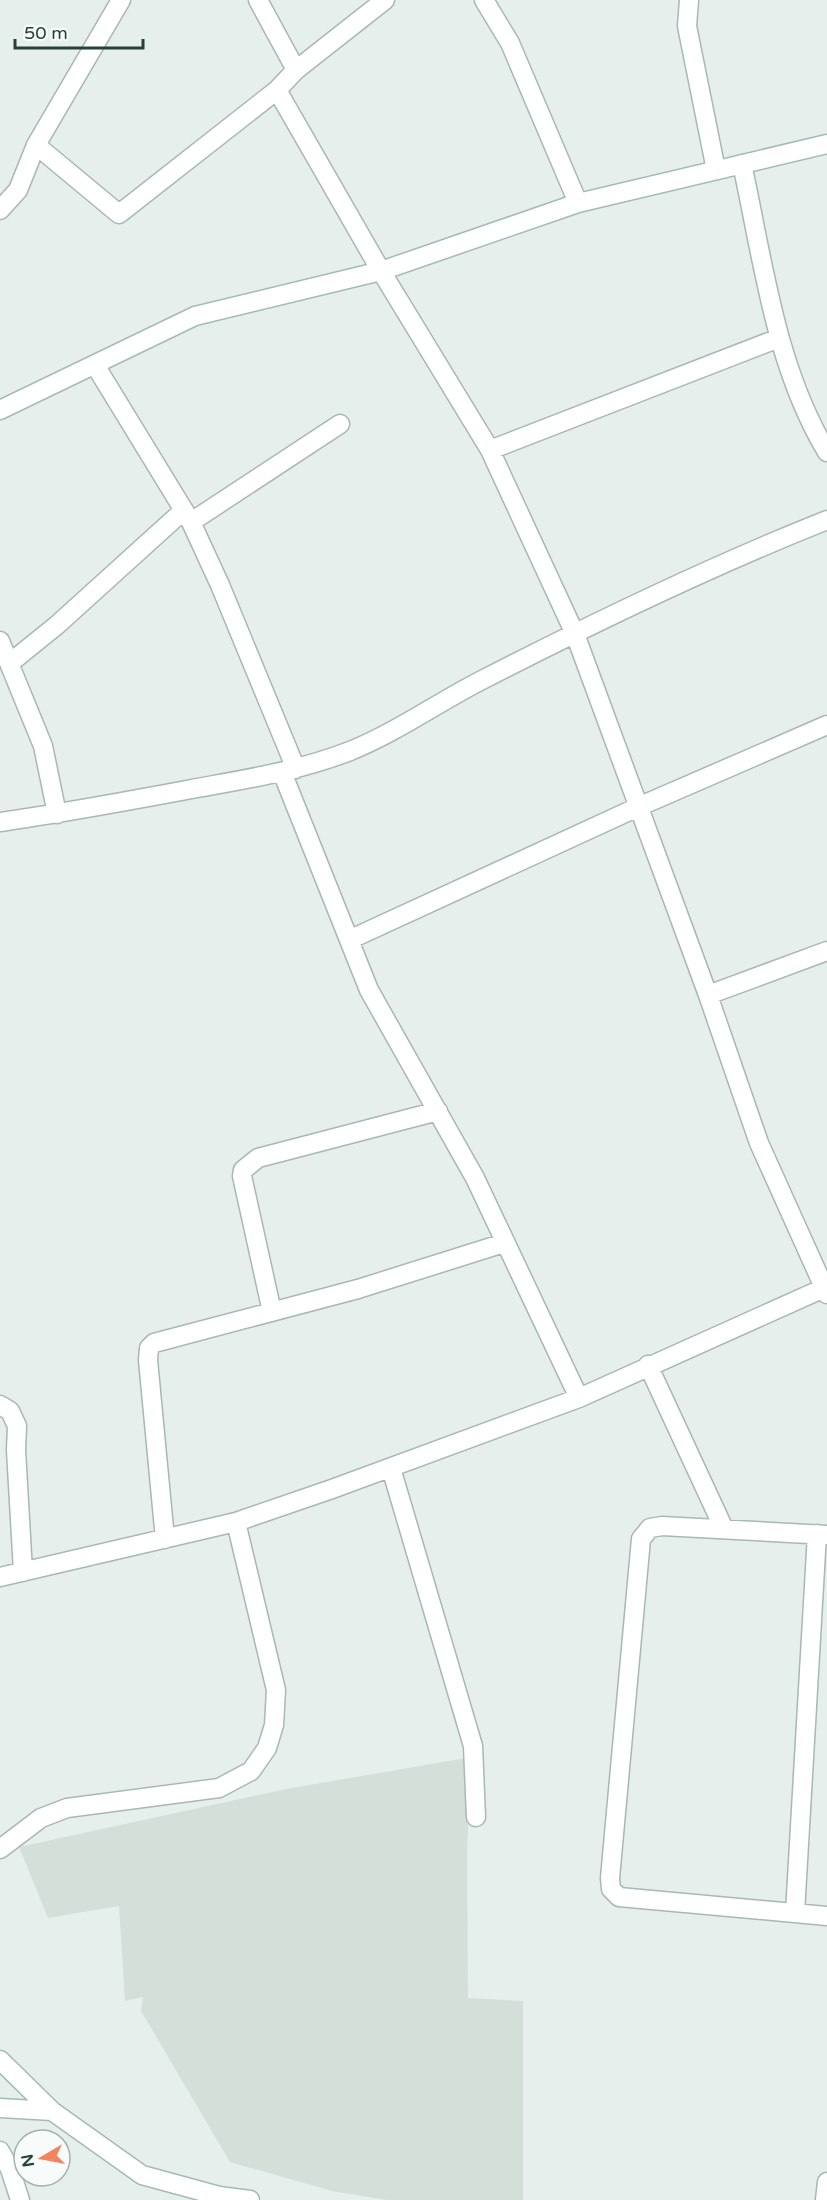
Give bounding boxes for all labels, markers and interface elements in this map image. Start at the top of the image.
scale bar [15,12,142,50]
text: 50 m [24,22,68,44]
north arrow [12,2128,72,2188]
text: N [17,2152,39,2168]

